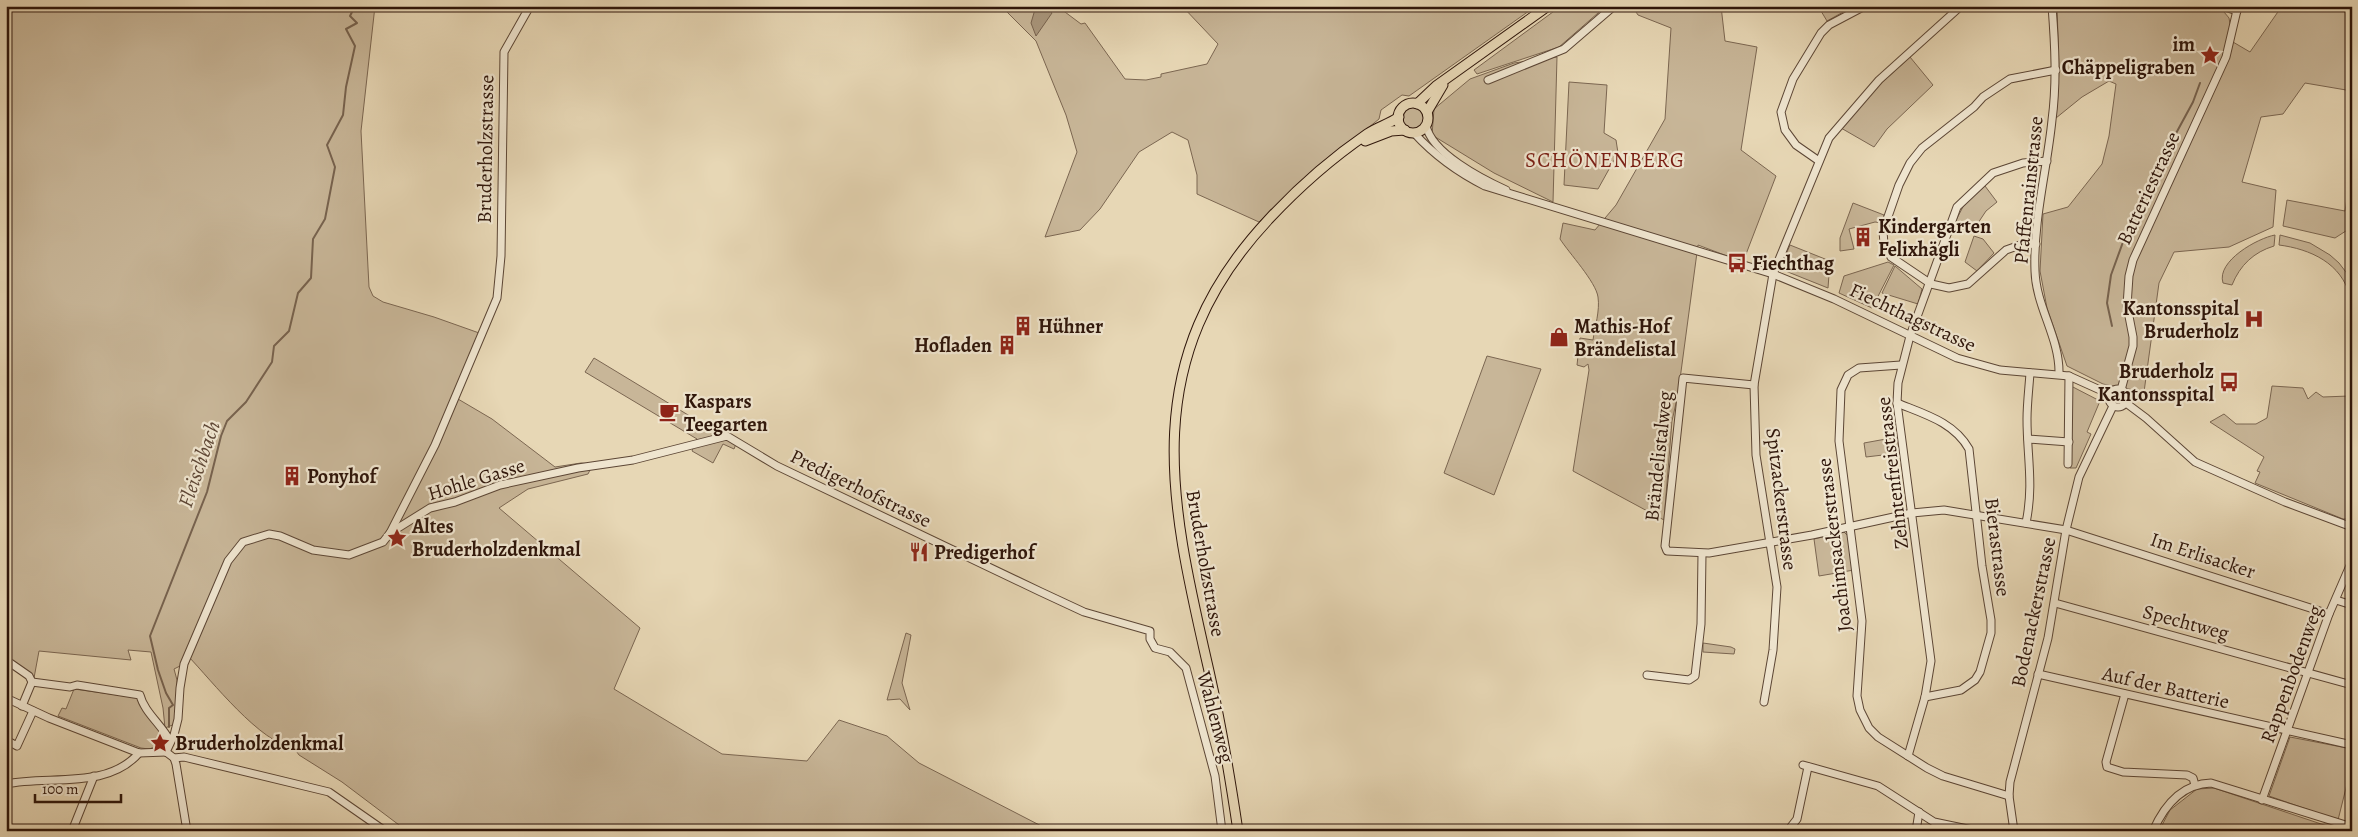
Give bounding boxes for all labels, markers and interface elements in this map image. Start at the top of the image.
place label: im Chäppeligraben [2062,31,2195,81]
place icon: im Chäppeligraben [2199,44,2221,66]
street label: Bruderholzstrasse [471,74,500,224]
street label: Pfaffenrainstrasse [2007,115,2050,265]
street label: Batteriestrasse [2110,127,2187,249]
district label: SCHÖNENBERG [1525,146,1685,174]
place label: Kindergarten Felixhägli [1878,213,1991,263]
building icon: Kindergarten Felixhägli [1852,226,1874,248]
place label: Fiechthag [1752,250,1835,277]
bus stop icon: Fiechthag [1726,252,1748,274]
street label: Fiechthagstrasse [1845,276,1980,359]
place label: Kantonsspital Bruderholz [2123,295,2240,345]
hospital icon: Kantonsspital Bruderholz [2243,308,2265,330]
place label: Hühner [1038,313,1103,340]
place label: Mathis-Hof Brändelistal [1574,313,1677,363]
building icon: Hühner [1012,315,1034,337]
shop icon: Mathis-Hof Brändelistal [1548,326,1570,348]
place label: Hofladen [914,332,992,359]
building icon: Hofladen [996,334,1018,356]
place label: Bruderholz Kantonsspital [2098,358,2215,408]
bus stop icon: Bruderholz Kantonsspital [2218,371,2240,393]
place label: Kaspars Teegarten [684,388,768,438]
street label: Brändelistalweg [1638,389,1679,523]
street label: Zehntenfreistrasse [1870,395,1915,551]
cafe icon: Kaspars Teegarten [658,401,680,423]
water label: Fleischbach [171,417,227,511]
street label: Spitzackerstrasse [1759,426,1804,572]
street label: Predigerhofstrasse [786,443,936,534]
street label: Hohle Gasse [424,452,528,507]
street label: Joachimsackerstrasse [1810,456,1859,633]
place label: Ponyhof [307,463,380,490]
building icon: Ponyhof [281,465,303,487]
street label: Bruderholzstrasse [1179,487,1232,639]
street label: Bierastrasse [1978,496,2017,598]
place label: Altes Bruderholzdenkmal [411,513,581,563]
street label: Im Erlisacker [2147,526,2259,585]
place icon: Altes Bruderholzdenkmal [386,527,408,549]
street label: Bodenackerstrasse [2004,535,2063,690]
place label: Predigerhof [934,539,1038,566]
restaurant icon: Predigerhof [908,541,930,563]
street label: Spechtweg [2140,598,2232,647]
street label: Rappenbodenweg [2254,601,2329,747]
street label: Auf der Batterie [2099,660,2232,715]
street label: Wahlenweg [1190,667,1241,766]
place label: Bruderholzdenkmal [175,730,344,757]
place icon: Bruderholzdenkmal [149,732,171,754]
scale bar [35,772,121,804]
text: 100 m [42,779,79,799]

